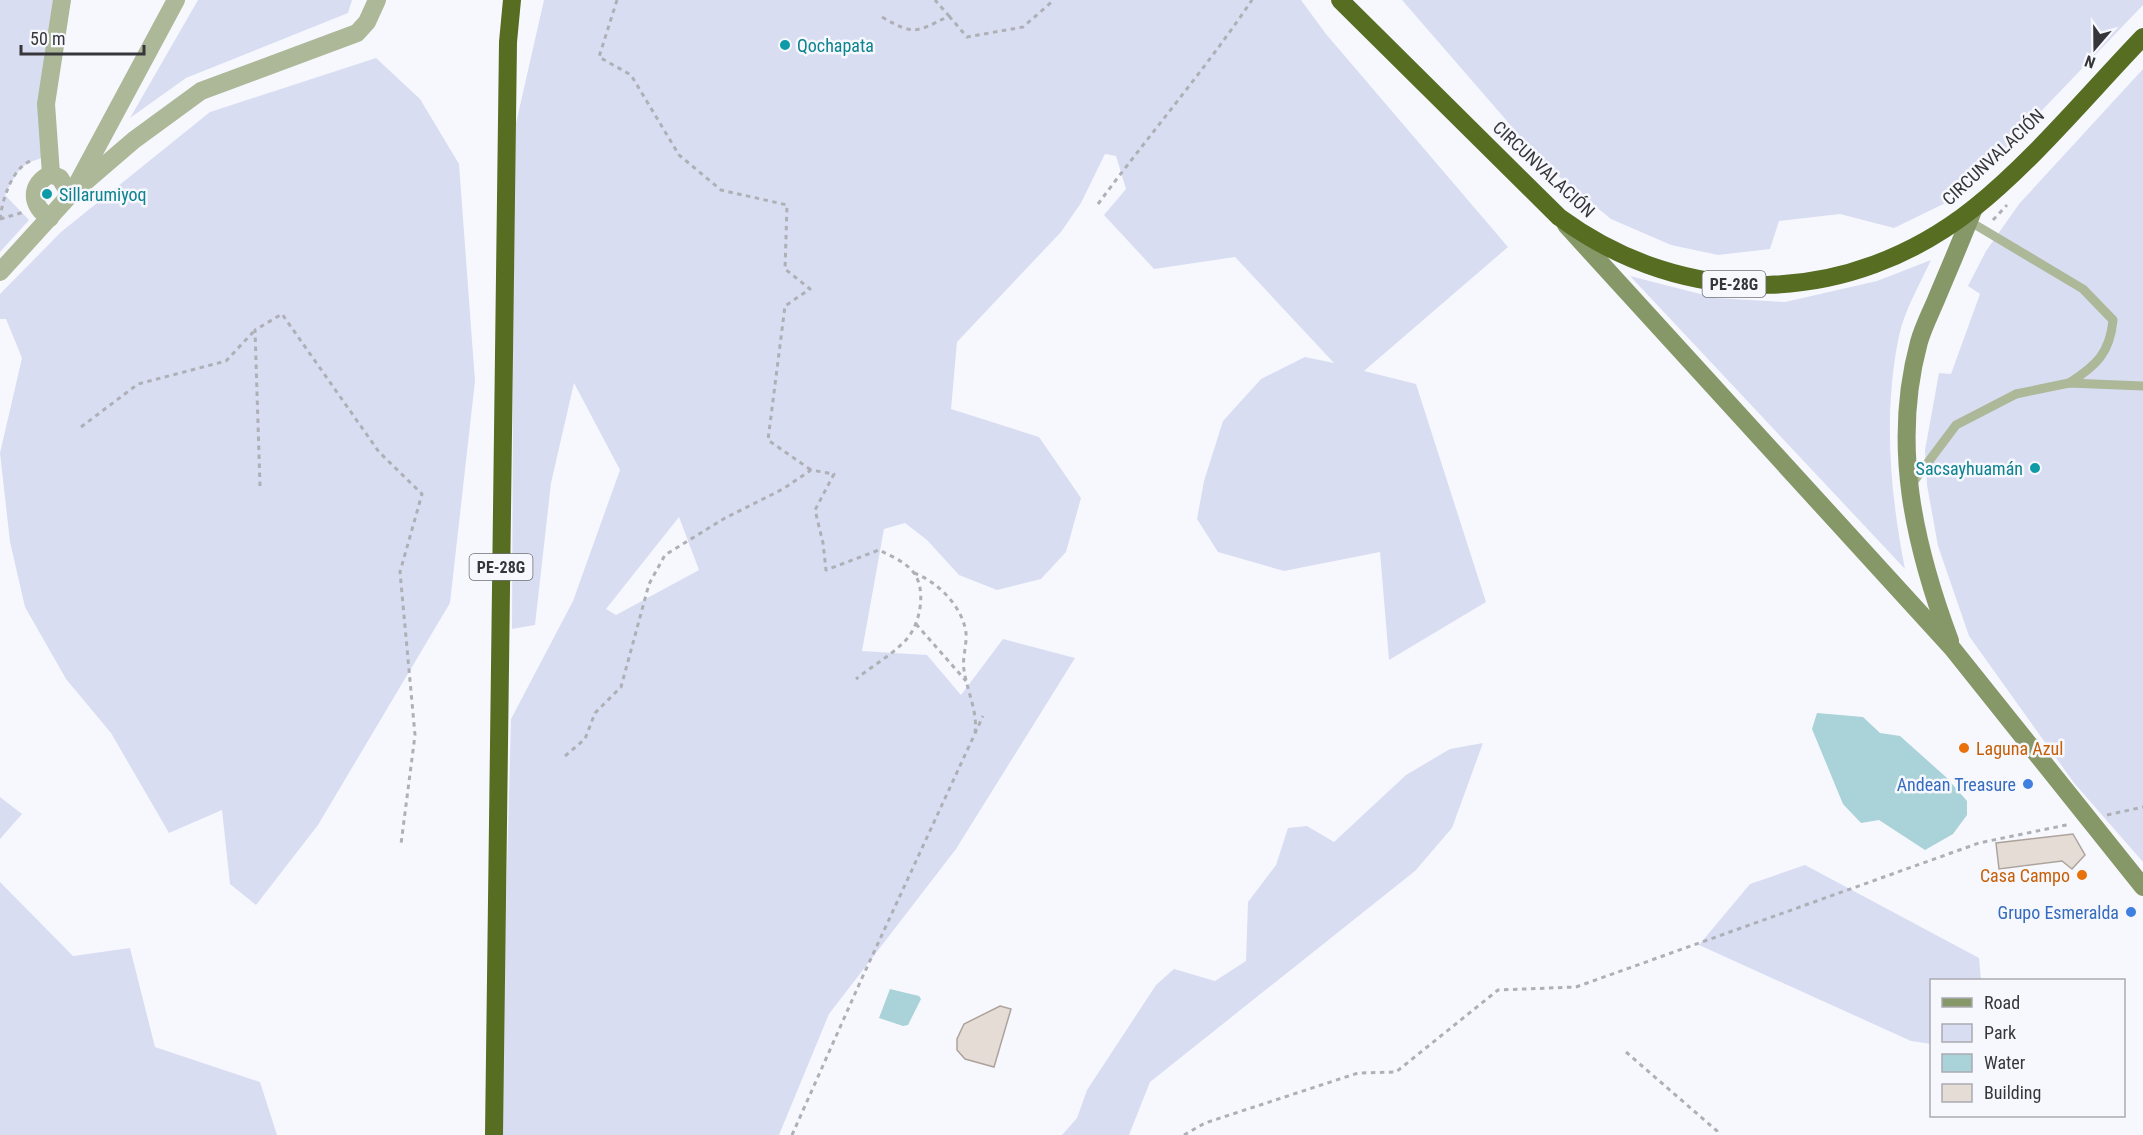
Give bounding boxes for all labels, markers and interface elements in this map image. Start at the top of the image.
scale bar [21,18,144,56]
north arrow [2065,18,2125,78]
text: 50 m [30,28,65,49]
place label: Qochapata [797,35,874,56]
marker: Qochapata [778,38,792,52]
text: N [2082,51,2098,72]
street label: CIRCUNVALACIÓN [1938,105,2048,209]
street label: CIRCUNVALACIÓN [1489,117,1599,221]
place label: Sillarumiyoq [59,184,147,205]
marker: Sillarumiyoq [40,187,54,201]
road number: PE-28G [1702,271,1766,297]
place label: Sacsayhuamán [1916,458,2023,479]
marker: Sacsayhuamán [2028,461,2042,475]
road number: PE-28G [470,554,532,580]
place label: Laguna Azul [1976,738,2063,759]
marker: Laguna Azul [1957,741,1971,755]
place label: Andean Treasure [1897,774,2016,795]
marker: Andean Treasure [2021,777,2035,791]
place label: Casa Campo [1980,865,2070,886]
marker: Casa Campo [2075,868,2089,882]
place label: Grupo Esmeralda [1998,902,2119,923]
marker: Grupo Esmeralda [2124,905,2138,919]
legend [1930,979,2125,1117]
text: Road [1984,992,2020,1013]
text: Park [1984,1022,2016,1043]
text: Water [1984,1052,2026,1073]
text: Building [1984,1082,2041,1103]

